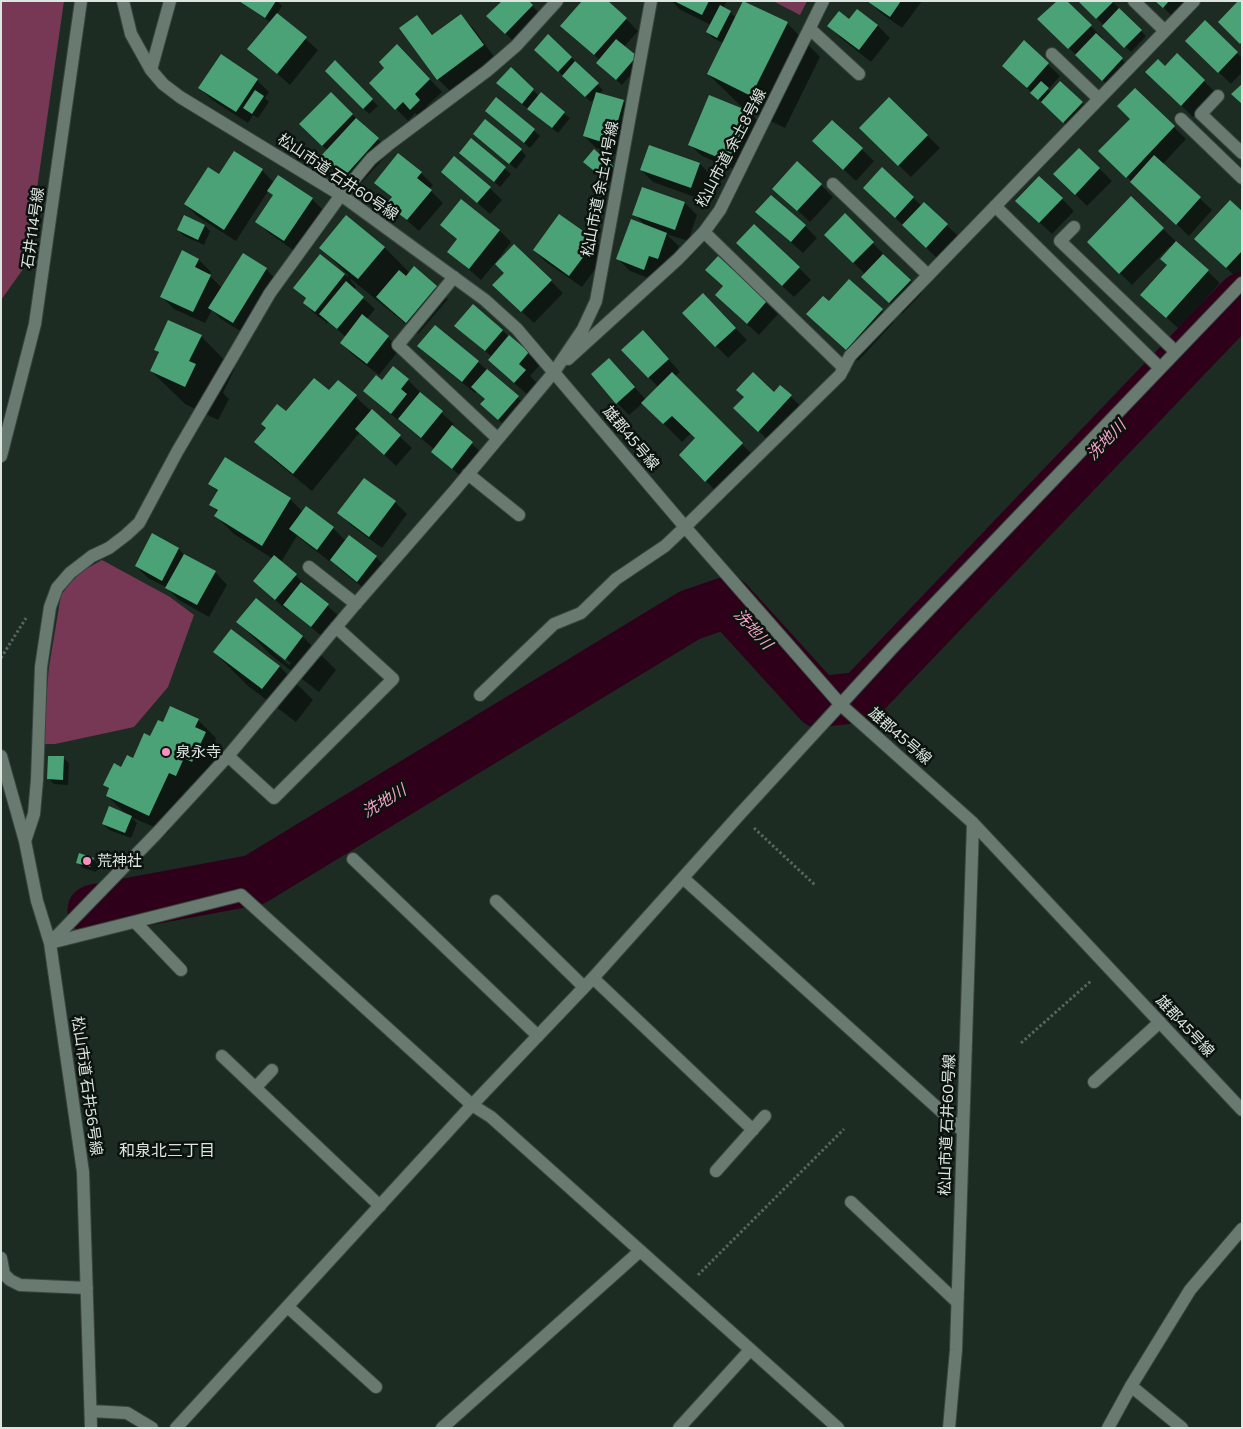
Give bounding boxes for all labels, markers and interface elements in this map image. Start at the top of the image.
street label: 松山市道 余土8号線 [692,86,770,210]
street label: 松山市道 余土41号線 [578,120,622,258]
street label: 松山市道 石井60号線 [274,130,402,224]
street label: 石井114号線 [18,186,48,270]
street label: 雄郡45号線 [599,402,663,474]
water label: 洗地川 [1082,416,1130,464]
water label: 洗地川 [730,605,776,653]
street label: 雄郡45号線 [865,704,935,768]
place label: 泉永寺 [176,743,221,761]
marker: 泉永寺 [160,746,172,758]
water label: 洗地川 [358,780,410,822]
place label: 荒神社 [97,852,142,870]
marker: 荒神社 [81,855,93,867]
street label: 雄郡45号線 [1152,991,1218,1061]
street label: 松山市道 石井56号線 [68,1015,106,1157]
street label: 松山市道 石井60号線 [936,1054,958,1196]
district label: 和泉北三丁目 [119,1141,215,1161]

